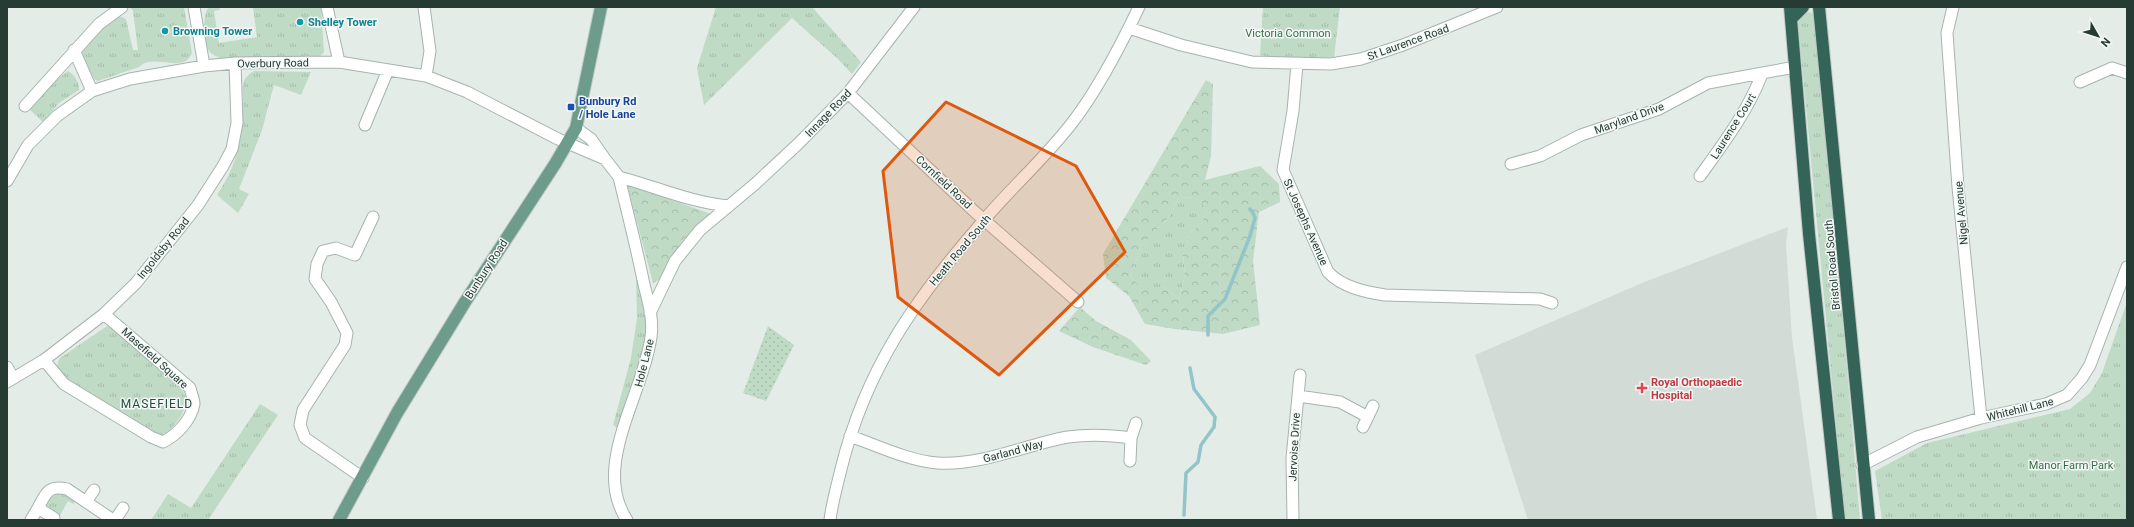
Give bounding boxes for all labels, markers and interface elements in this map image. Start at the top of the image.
place label: Shelley Tower [308,16,377,29]
north arrow [2078,16,2118,56]
marker: Shelley Tower [295,17,305,27]
street label: St Laurence Road [1366,22,1451,63]
place label: Browning Tower [173,25,252,38]
marker: Browning Tower [160,26,170,36]
park label: Victoria Common [1245,27,1331,40]
text: N [2098,35,2113,49]
street label: Overbury Road [237,56,309,71]
street label: Innage Road [802,87,854,140]
street label: Laurence Court [1708,91,1759,161]
place label: Bunbury Rd / Hole Lane [578,95,636,121]
street label: Maryland Drive [1593,100,1666,137]
marker: Bunbury Rd / Hole Lane [566,102,576,112]
street label: Cornfield Road [913,153,974,212]
street label: St Josephs Avenue [1281,177,1331,268]
street label: Nigel Avenue [1952,180,1971,245]
street label: Heath Road South [927,212,994,288]
street label: Ingoldsby Road [135,215,192,282]
street label: Bristol Road South [1822,219,1843,311]
street label: Bunbury Road [462,237,510,301]
street label: Masefield Square [119,325,191,392]
street label: Hole Lane [632,338,657,389]
place label: Royal Orthopaedic Hospital [1651,376,1742,402]
marker: Royal Orthopaedic Hospital [1636,382,1648,394]
street label: Whitehill Lane [1985,395,2055,424]
district label: MASEFIELD [121,397,193,411]
street label: Jervoise Drive [1286,412,1303,482]
street label: Garland Way [982,437,1045,466]
park label: Manor Farm Park [2029,459,2114,472]

